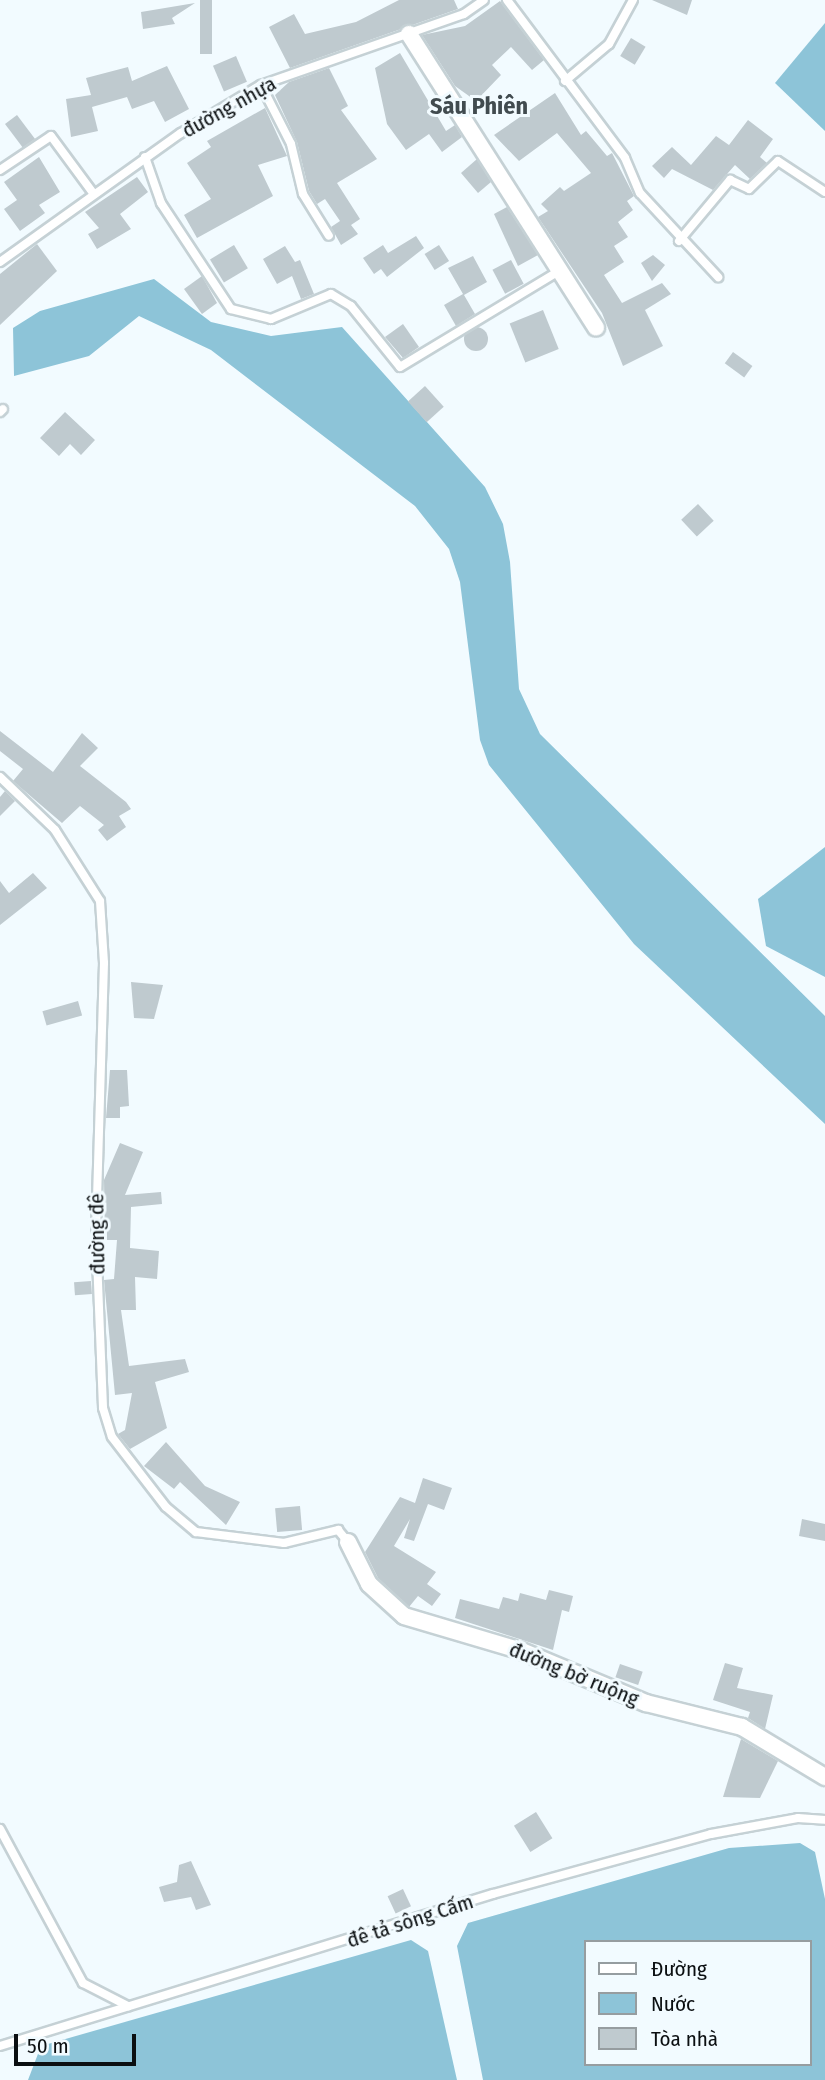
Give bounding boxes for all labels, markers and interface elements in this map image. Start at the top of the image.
street label: đường nhựa [178,71,280,143]
district label: Sáu Phiên [430,93,528,121]
street label: đường đê [84,1193,110,1275]
street label: đường bờ ruộng [506,1637,642,1711]
street label: đê tả sông Cấm [344,1889,476,1953]
legend [584,1940,811,2066]
text: Đường [651,1956,707,1982]
text: Nước [651,1991,695,2017]
scale bar [18,2021,140,2064]
text: Tòa nhà [651,2026,718,2052]
text: 50 m [27,2033,69,2059]

